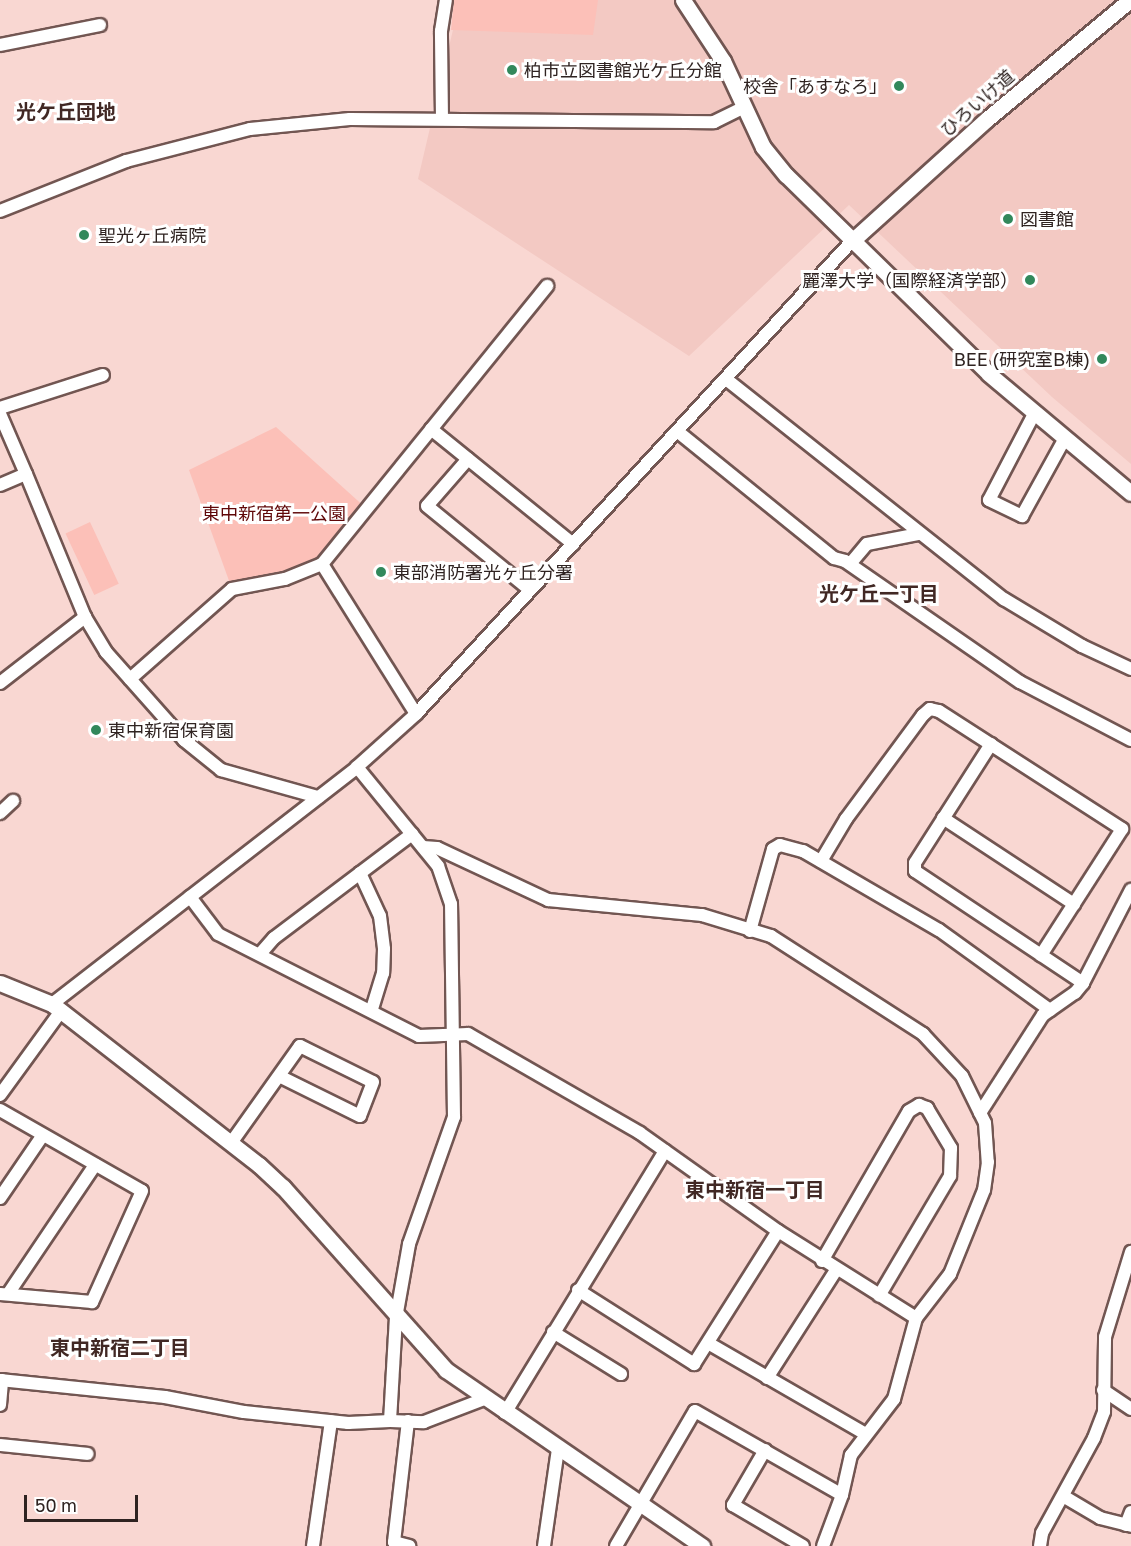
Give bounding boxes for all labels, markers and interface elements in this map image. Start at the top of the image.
place label: 柏市立図書館光ケ丘分館 [524,59,722,81]
marker: 柏市立図書館光ケ丘分館 [505,63,519,77]
street label: ひろいけ道 [936,65,1018,141]
place label: 校舎「あすなろ」 [743,75,887,97]
marker: 校舎「あすなろ」 [892,79,906,93]
district label: 光ケ丘団地 [16,99,116,123]
place label: 図書館 [1020,208,1074,230]
marker: 図書館 [1001,212,1015,226]
place label: 聖光ヶ丘病院 [98,224,206,246]
marker: 聖光ヶ丘病院 [75,226,93,244]
place label: 麗澤大学（国際経済学部） [802,269,1018,291]
marker: 麗澤大学（国際経済学部） [1023,273,1037,287]
place label: BEE (研究室B棟) [954,348,1090,370]
marker: BEE (研究室B棟) [1095,352,1109,366]
park label: 東中新宿第一公園 [202,502,346,524]
place label: 東部消防署光ヶ丘分署 [393,561,573,583]
marker: 東部消防署光ヶ丘分署 [374,565,388,579]
district label: 光ケ丘一丁目 [819,581,939,605]
place label: 東中新宿保育園 [108,719,234,741]
marker: 東中新宿保育園 [89,723,103,737]
district label: 東中新宿一丁目 [685,1177,825,1201]
district label: 東中新宿二丁目 [50,1335,190,1359]
scale bar [27,1483,141,1521]
text: 50 m [35,1494,77,1516]

